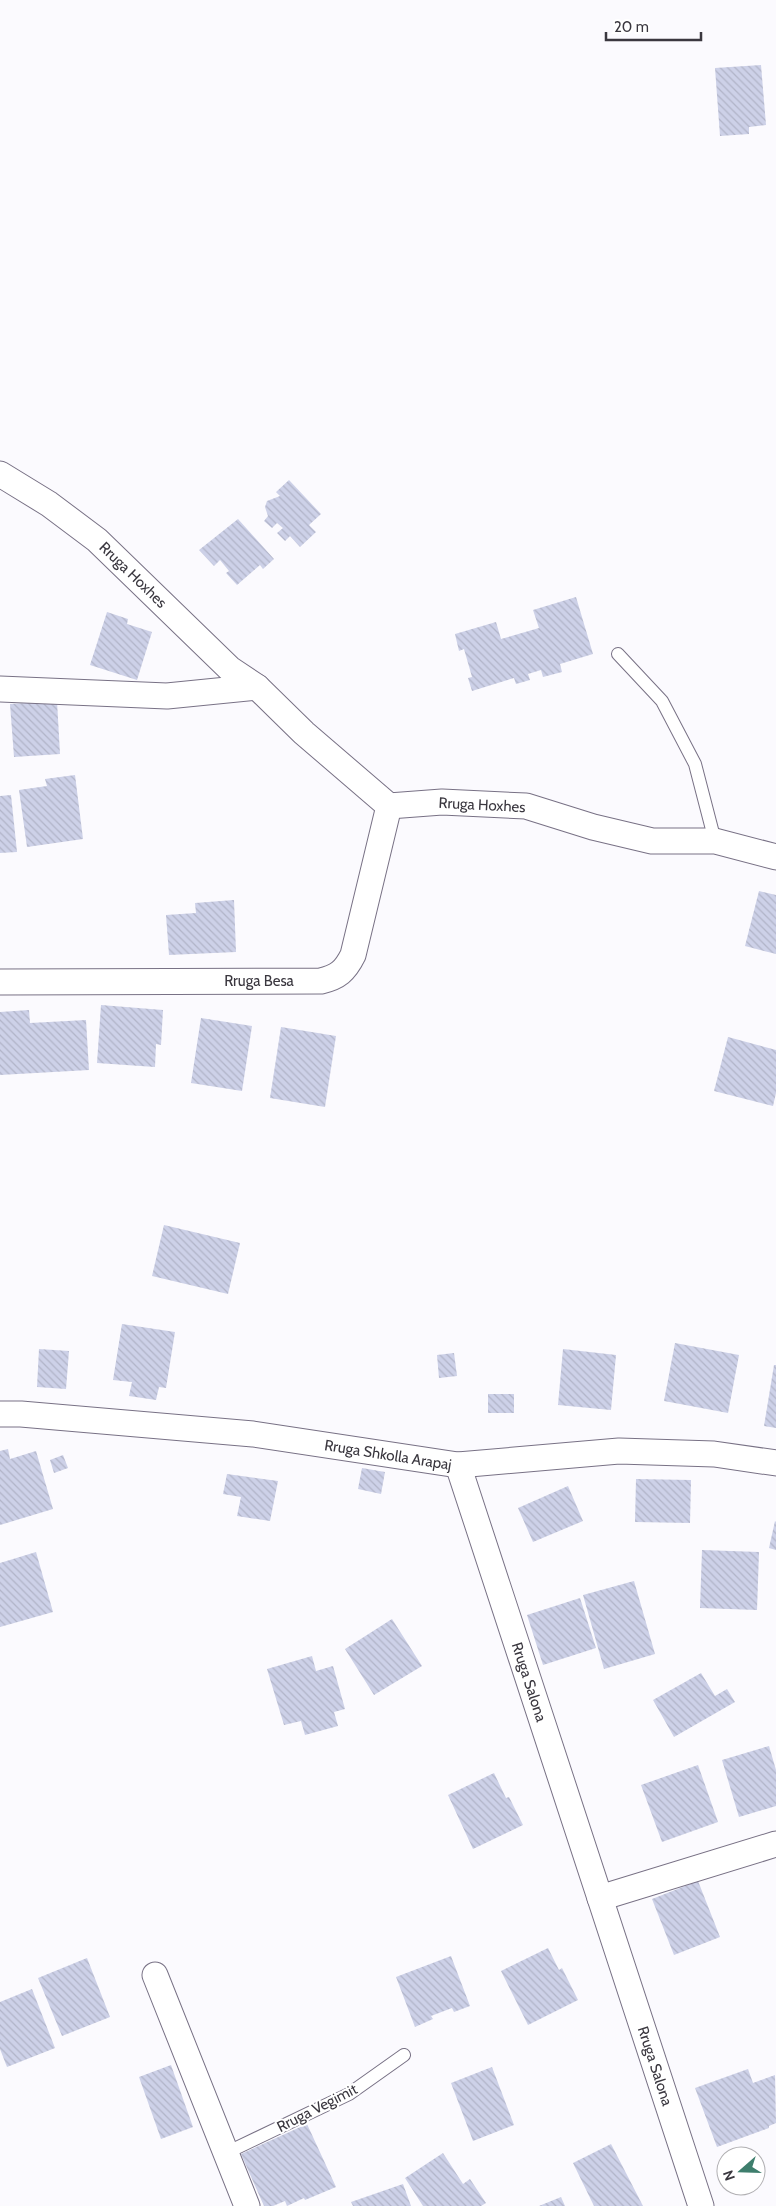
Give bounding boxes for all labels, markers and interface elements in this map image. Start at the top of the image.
scale bar [606,10,701,42]
text: 20 m [614,18,649,36]
street label: Rruga Hoxhes [95,538,171,612]
street label: Rruga Hoxhes [438,794,526,816]
street label: Rruga Besa [224,972,295,990]
street label: Rruga Shkolla Arapaj [323,1436,453,1474]
street label: Rruga Salona [508,1640,551,1725]
street label: Rruga Salona [634,2024,677,2109]
street label: Rruga Vegimit [274,2080,360,2136]
north arrow [716,2146,766,2196]
text: N [719,2168,739,2183]

